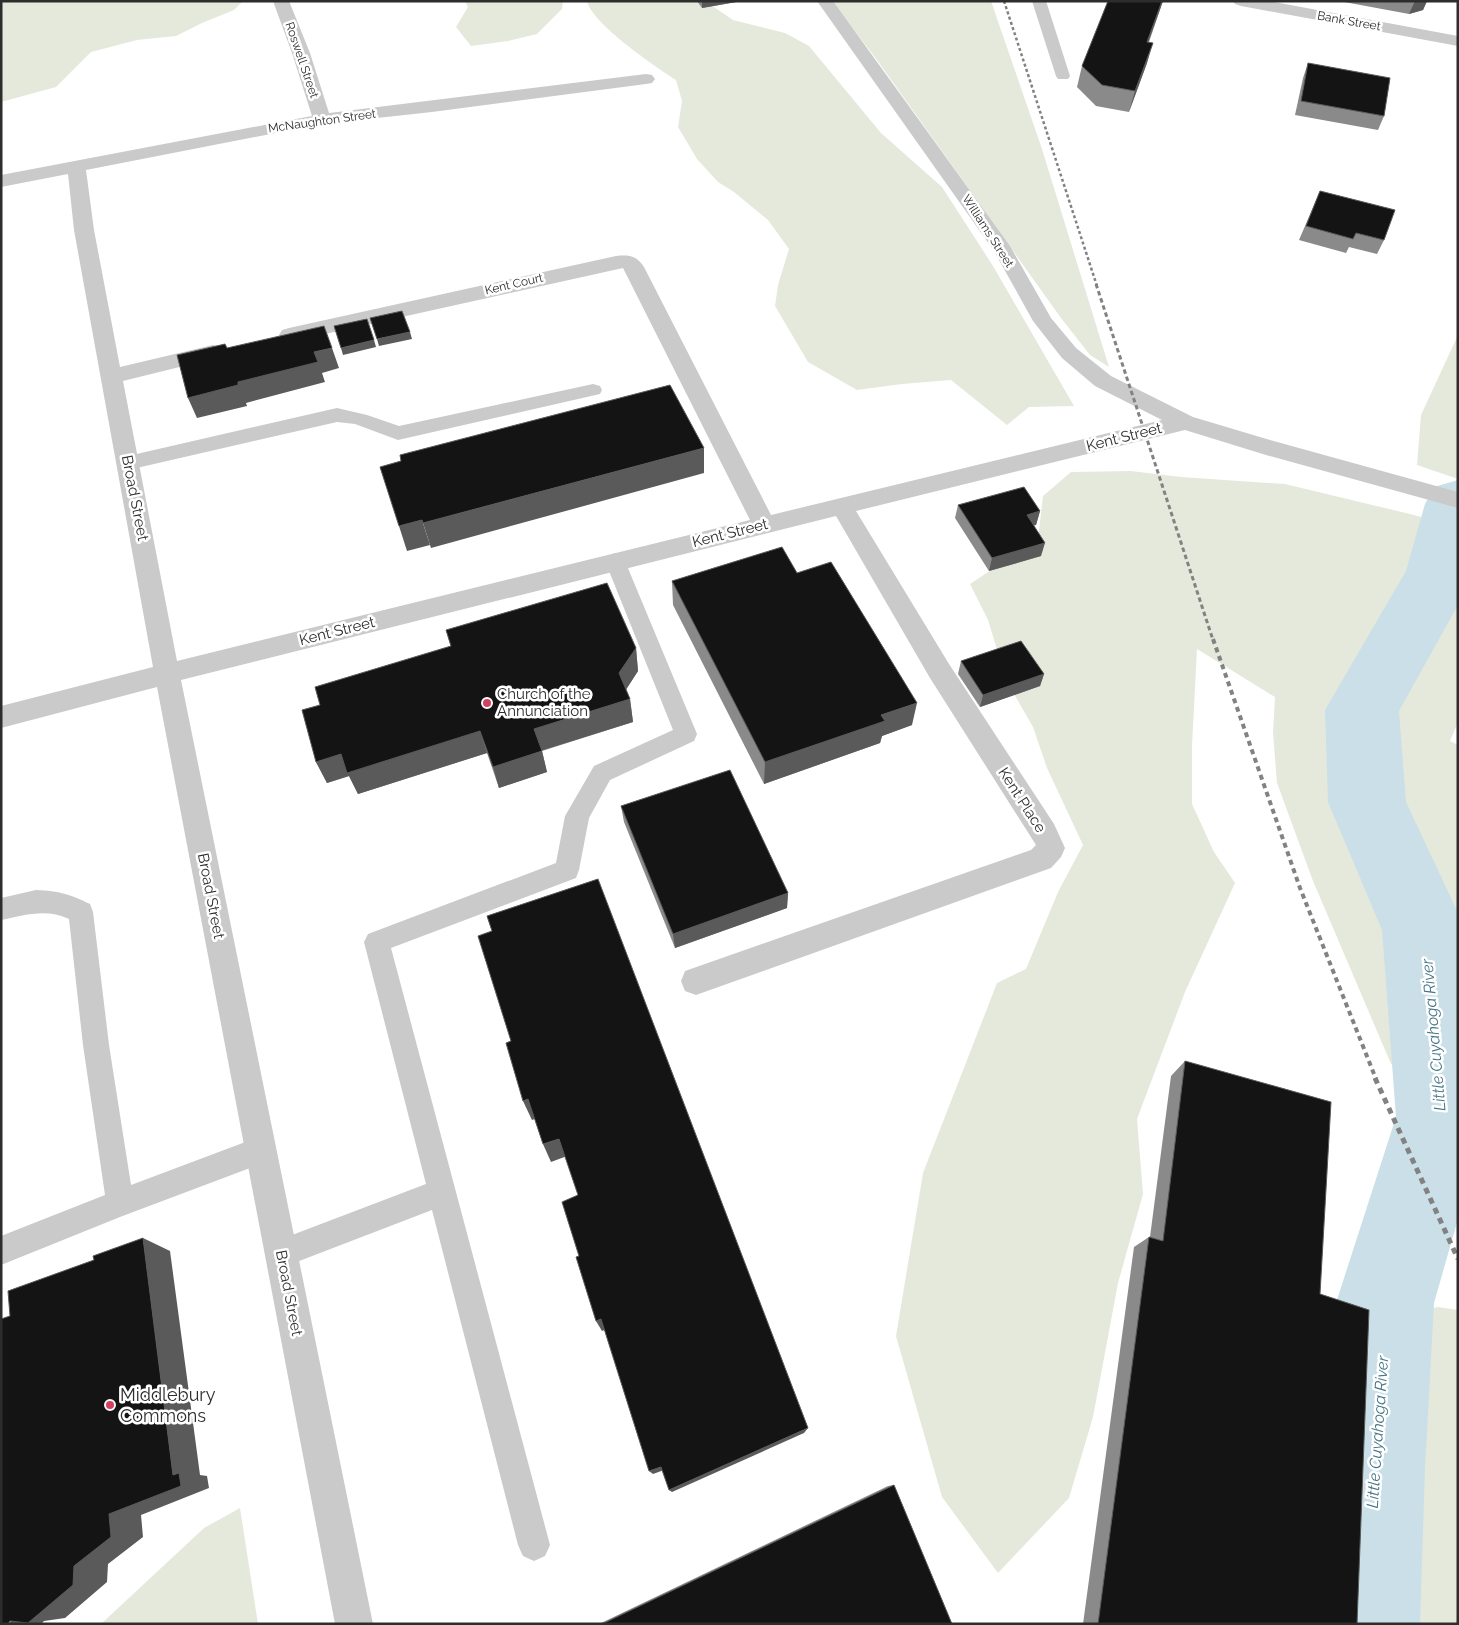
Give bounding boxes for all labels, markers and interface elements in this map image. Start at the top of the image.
street label: Bank Street [1316,9,1382,33]
street label: Roswell Street [282,20,322,100]
street label: McNaughton Street [267,107,377,135]
street label: Williams Street [959,192,1017,270]
street label: Kent Court [484,271,544,297]
street label: Kent Street [1084,419,1164,455]
street label: Broad Street [118,454,152,542]
street label: Kent Street [690,515,770,551]
street label: Kent Street [297,613,377,649]
place label: Church of the Annunciation [497,685,591,720]
marker: Church of the Annunciation [481,697,493,709]
street label: Kent Place [994,764,1050,836]
street label: Broad Street [194,852,228,940]
water label: Little Cuyahoga River [1417,958,1450,1112]
street label: Broad Street [272,1249,306,1337]
water label: Little Cuyahoga River [1363,1355,1392,1509]
place label: Middlebury Commons [120,1384,216,1426]
marker: Middlebury Commons [104,1399,116,1411]

